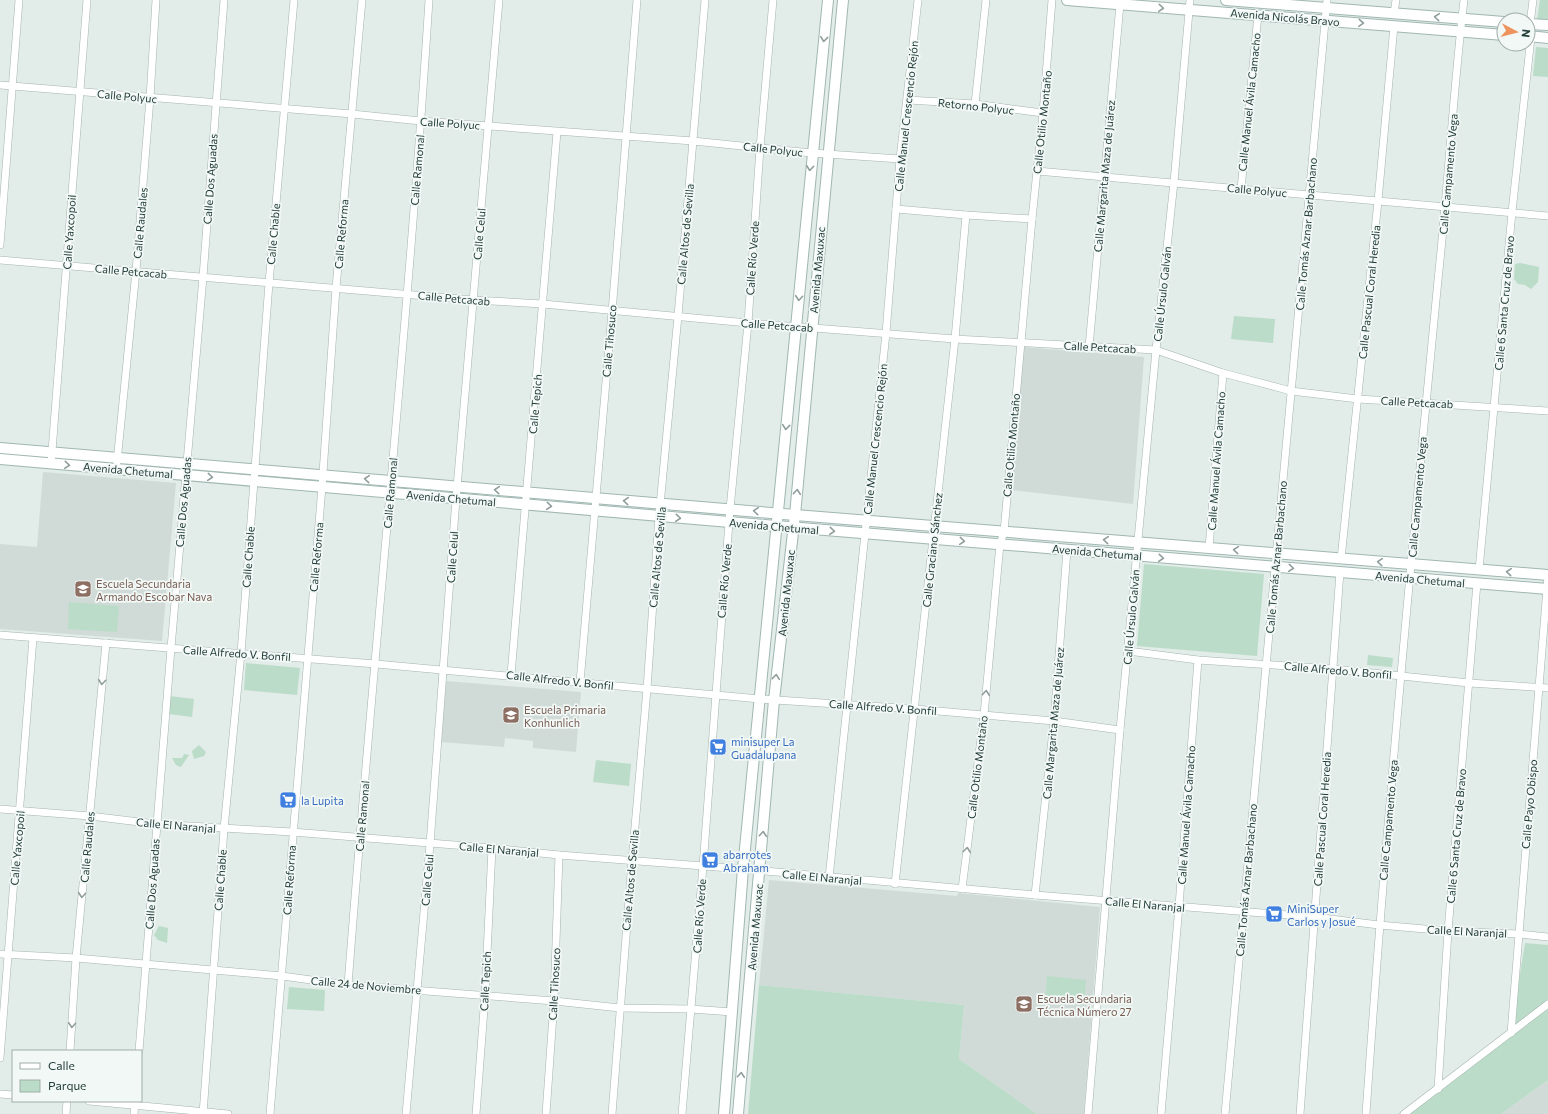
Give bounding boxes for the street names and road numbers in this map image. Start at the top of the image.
street label: Avenida Nicolás Bravo [1230,6,1341,28]
street label: Calle Manuel Ávila Camacho [1234,31,1263,172]
street label: Calle Manuel Crescencio Rejón [892,40,920,192]
street label: Calle Otilio Montaño [1030,69,1054,174]
street label: Calle Polyuc [96,87,158,105]
street label: Retorno Polyuc [937,96,1015,116]
street label: Calle Margarita Maza de Juárez [1091,99,1118,253]
street label: Calle Campamento Vega [1436,113,1460,235]
street label: Calle Polyuc [420,114,480,132]
street label: Calle Dos Aguadas [200,133,220,225]
street label: Calle Ramonal [407,134,427,206]
street label: Calle Polyuc [742,139,804,159]
street label: Calle Tomás Aznar Barbachano [1293,157,1319,311]
street label: Calle Polyuc [1226,181,1288,199]
street label: Calle Altos de Sevilla [674,183,696,285]
street label: Calle Raudales [130,187,150,259]
street label: Calle Yaxcopoil [60,194,78,270]
street label: Calle Reforma [331,199,351,269]
street label: Calle Chable [264,203,282,265]
street label: Calle Celul [470,208,488,260]
street label: Calle Río Verde [743,220,761,296]
street label: Calle Pascual Coral Heredia [1355,224,1383,360]
street label: Avenida Maxuxac [807,226,827,314]
street label: Calle 6 Santa Cruz de Bravo [1492,235,1516,371]
street label: Calle Úrsulo Galván [1150,246,1173,342]
street label: Calle Petcacab [94,261,168,281]
street label: Calle Petcacab [417,288,491,308]
street label: Calle Tihosuco [599,304,619,378]
street label: Calle Petcacab [740,316,814,334]
street label: Calle Petcacab [1063,339,1137,355]
street label: Calle Manuel Crescencio Rejón [861,363,889,515]
street label: Calle Tepich [526,374,544,434]
street label: Calle Manuel Ávila Camacho [1204,391,1227,531]
street label: Calle Otilio Montaño [1000,392,1022,497]
street label: Calle Petcacab [1380,394,1454,410]
street label: Calle Campamento Vega [1405,436,1429,558]
street label: Calle Dos Aguadas [173,456,193,548]
street label: Calle Ramonal [380,457,400,529]
street label: Avenida Chetumal [83,460,173,480]
street label: Calle Tomás Aznar Barbachano [1263,480,1289,634]
street label: Avenida Chetumal [406,488,496,508]
street label: Calle Graciano Sánchez [920,491,945,608]
street label: Calle Altos de Sevilla [646,506,668,608]
street label: Avenida Chetumal [729,516,819,536]
street label: Calle Reforma [306,522,326,592]
street label: Calle Chable [239,526,257,588]
street label: Calle Celul [444,531,460,583]
street label: Avenida Chetumal [1052,542,1142,562]
street label: Calle Río Verde [714,543,734,619]
street label: Avenida Maxuxac [775,549,797,637]
street label: Calle Úrsulo Galván [1119,569,1142,665]
street label: Avenida Chetumal [1375,569,1465,589]
street label: Calle Alfredo V. Bonfil [183,643,291,663]
street label: Calle Margarita Maza de Juárez [1040,646,1067,800]
street label: Calle Alfredo V. Bonfil [1284,659,1392,681]
street label: Calle Alfredo V. Bonfil [506,668,614,692]
street label: Calle Alfredo V. Bonfil [829,697,937,717]
street label: Calle Otilio Montaño [964,714,990,819]
street label: Calle Manuel Ávila Camacho [1174,745,1197,885]
street label: Calle Pascual Coral Heredia [1311,751,1333,887]
street label: Calle Payo Obispo [1519,758,1539,849]
street label: Calle Campamento Vega [1376,759,1400,881]
street label: Calle 6 Santa Cruz de Bravo [1444,768,1468,904]
street label: Calle Ramonal [352,780,372,852]
street label: Calle Tomás Aznar Barbachano [1233,803,1259,957]
street label: Calle Yaxcopoil [7,810,27,886]
street label: Calle Raudales [77,811,97,883]
street label: Calle El Naranjal [136,815,216,835]
street label: Calle Altos de Sevilla [619,829,641,931]
street label: Calle Dos Aguadas [142,838,162,930]
street label: Calle El Naranjal [459,839,539,859]
street label: Calle Reforma [280,845,298,915]
street label: Calle Chable [211,849,229,911]
street label: Calle Celul [418,854,436,906]
street label: Calle El Naranjal [782,867,862,887]
street label: Calle Río Verde [690,878,708,954]
street label: Avenida Maxuxac [745,883,765,971]
street label: Calle El Naranjal [1105,894,1185,914]
street label: Calle El Naranjal [1427,922,1507,940]
street label: Calle Tihosuco [546,947,562,1021]
street label: Calle Tepich [477,951,493,1011]
street label: Calle 24 de Noviembre [310,974,422,996]

